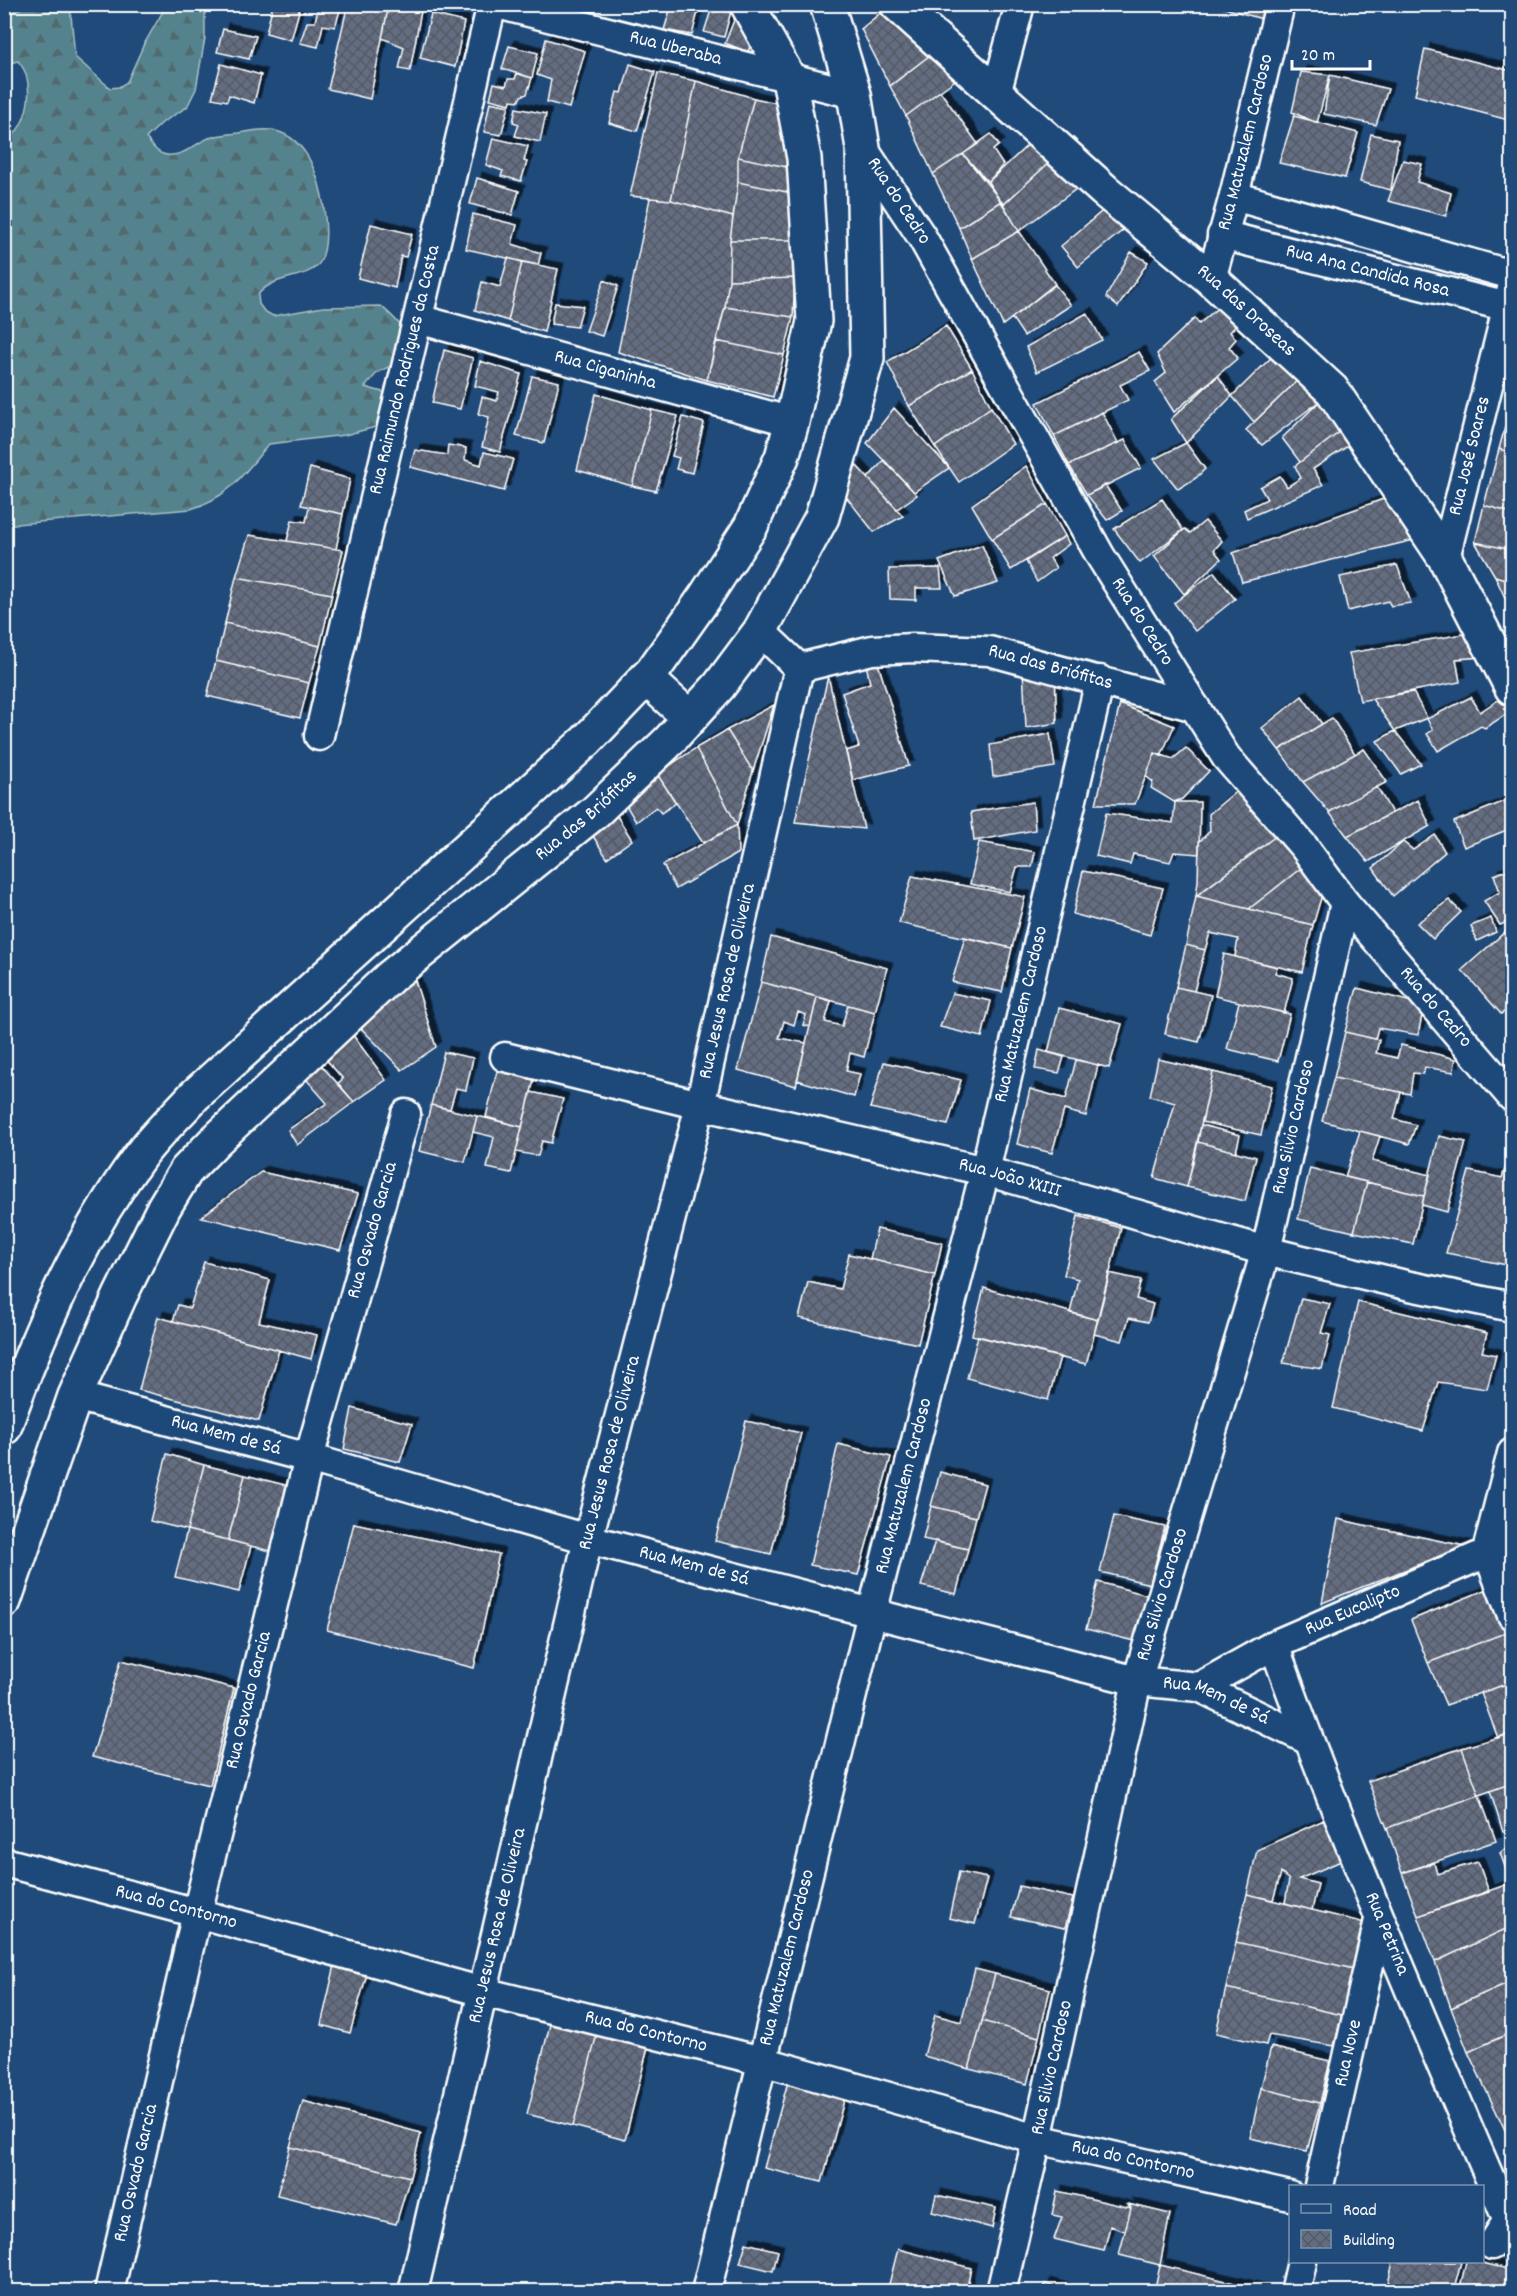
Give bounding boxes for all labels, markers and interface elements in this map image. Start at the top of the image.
street label: Rua Uberaba [626,24,725,74]
scale bar [1292,33,1370,71]
text: 20 m [1301,44,1335,69]
street label: Rua Matuzalem Cardoso [1211,51,1281,234]
street label: Rua do Cedro [859,152,938,250]
street label: Rua Ana Candida Rosa [1283,238,1453,306]
street label: Rua Raimundo Rodrigues da Costa [362,242,449,498]
street label: Rua das Droseas [1190,258,1302,364]
street label: Rua Ciganinha [551,343,660,398]
street label: Rua José Soares [1442,394,1499,519]
street label: Rua do Cedro [1103,572,1180,672]
street label: Rua das Briófitas [985,637,1116,698]
street label: Rua das Briófitas [529,764,645,869]
street label: Rua Jesus Rosa de Oliveira [692,880,764,1082]
street label: Rua Matuzalem Cardoso [987,923,1056,1106]
street label: Rua do Cedro [1392,961,1478,1055]
street label: Rua Silvio Cardoso [1265,1057,1323,1197]
street label: Rua João XXIII [956,1151,1064,1206]
street label: Rua Osvado Garcia [341,1158,406,1302]
street label: Rua Jesus Rosa de Oliveira [572,1352,649,1553]
street label: Rua Matuzalem Cardoso [868,1395,940,1577]
street label: Rua Mem de Sá [168,1408,284,1464]
street label: Rua Silvio Cardoso [1130,1525,1196,1665]
street label: Rua Mem de Sá [636,1539,752,1594]
street label: Rua Eucalipto [1301,1578,1405,1644]
street label: Rua Osvado Garcia [219,1628,280,1772]
street label: Rua Mem de Sá [1161,1670,1274,1733]
street label: Rua Jesus Rosa de Oliveira [462,1825,535,2026]
street label: Rua Matuzalem Cardoso [753,1867,823,2049]
street label: Rua do Contorno [112,1878,240,1937]
street label: Rua Petrina [1357,1888,1416,1980]
street label: Rua Silvio Cardoso [1024,1998,1081,2138]
street label: Rua do Contorno [582,2004,710,2061]
street label: Rua Nove [1328,2017,1370,2090]
street label: Rua Osvado Garcia [107,2101,166,2245]
street label: Rua do Contorno [1069,2133,1197,2188]
legend [1289,2185,1484,2263]
text: Road [1343,2199,1377,2224]
text: Building [1343,2229,1395,2254]

